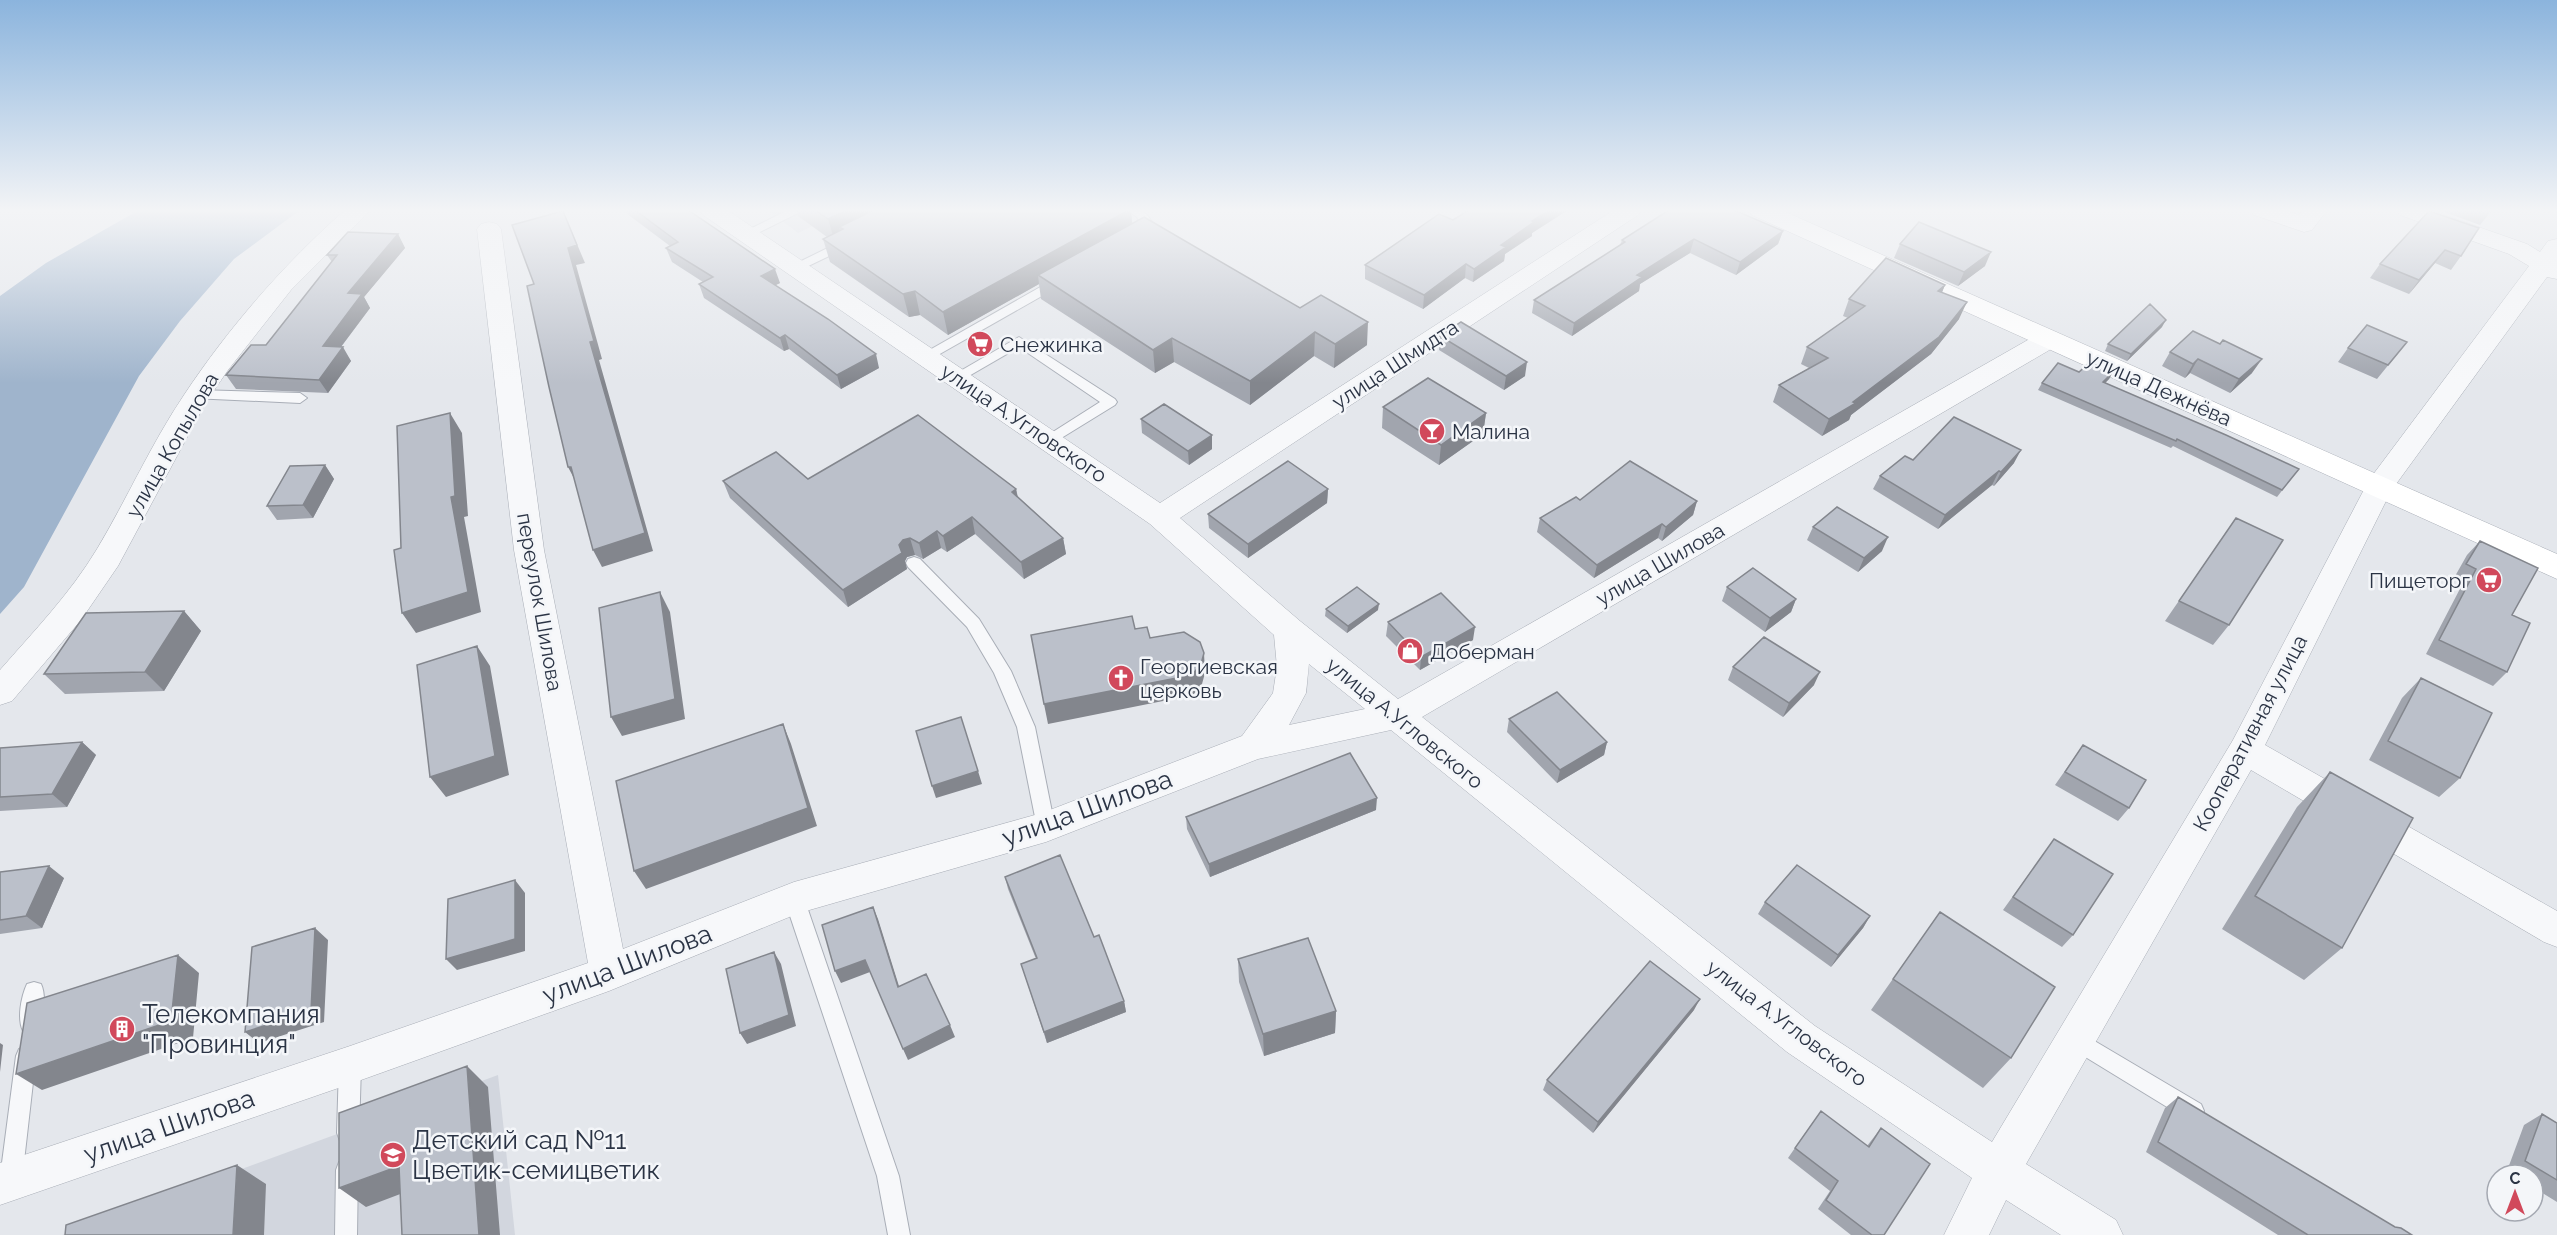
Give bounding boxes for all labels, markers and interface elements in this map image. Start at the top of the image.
street label: улица Шмидта [1327,314,1463,414]
supermarket icon: Снежинка [965,329,995,359]
place label: Снежинка [1000,332,1103,357]
street label: улица Дежнёва [2082,345,2236,431]
street label: улица А.Угловского [936,358,1112,488]
street label: улица Копылова [120,368,224,522]
bar icon: Малина [1417,416,1447,446]
place label: Малина [1452,419,1530,444]
street label: переулок Шилова [512,511,568,693]
street label: улица Шилова [1591,517,1729,611]
supermarket icon: Пищеторг [2474,565,2504,595]
place label: Пищеторг [2369,568,2470,593]
street label: Кооперативная улица [2188,631,2312,835]
shop icon: Доберман [1395,636,1425,666]
place label: Доберман [1430,639,1535,664]
street label: улица А.Угловского [1321,652,1489,794]
place label: Георгиевская церковь [1140,654,1278,703]
church icon: Георгиевская церковь [1106,663,1136,693]
street label: улица Шилова [998,763,1176,853]
street label: улица Шилова [538,918,716,1010]
street label: улица А.Угловского [1702,954,1872,1092]
place label: Телекомпания "Провинция" [142,999,320,1059]
building icon: Телекомпания "Провинция" [107,1014,137,1044]
street label: улица Шилова [80,1083,258,1169]
place label: Детский сад №11 Цветик-семицветик [412,1125,660,1185]
school or university icon: Детский сад №11 Цветик-семицветик [378,1140,408,1170]
north arrow [2485,1163,2545,1223]
text: С [2510,1169,2521,1188]

